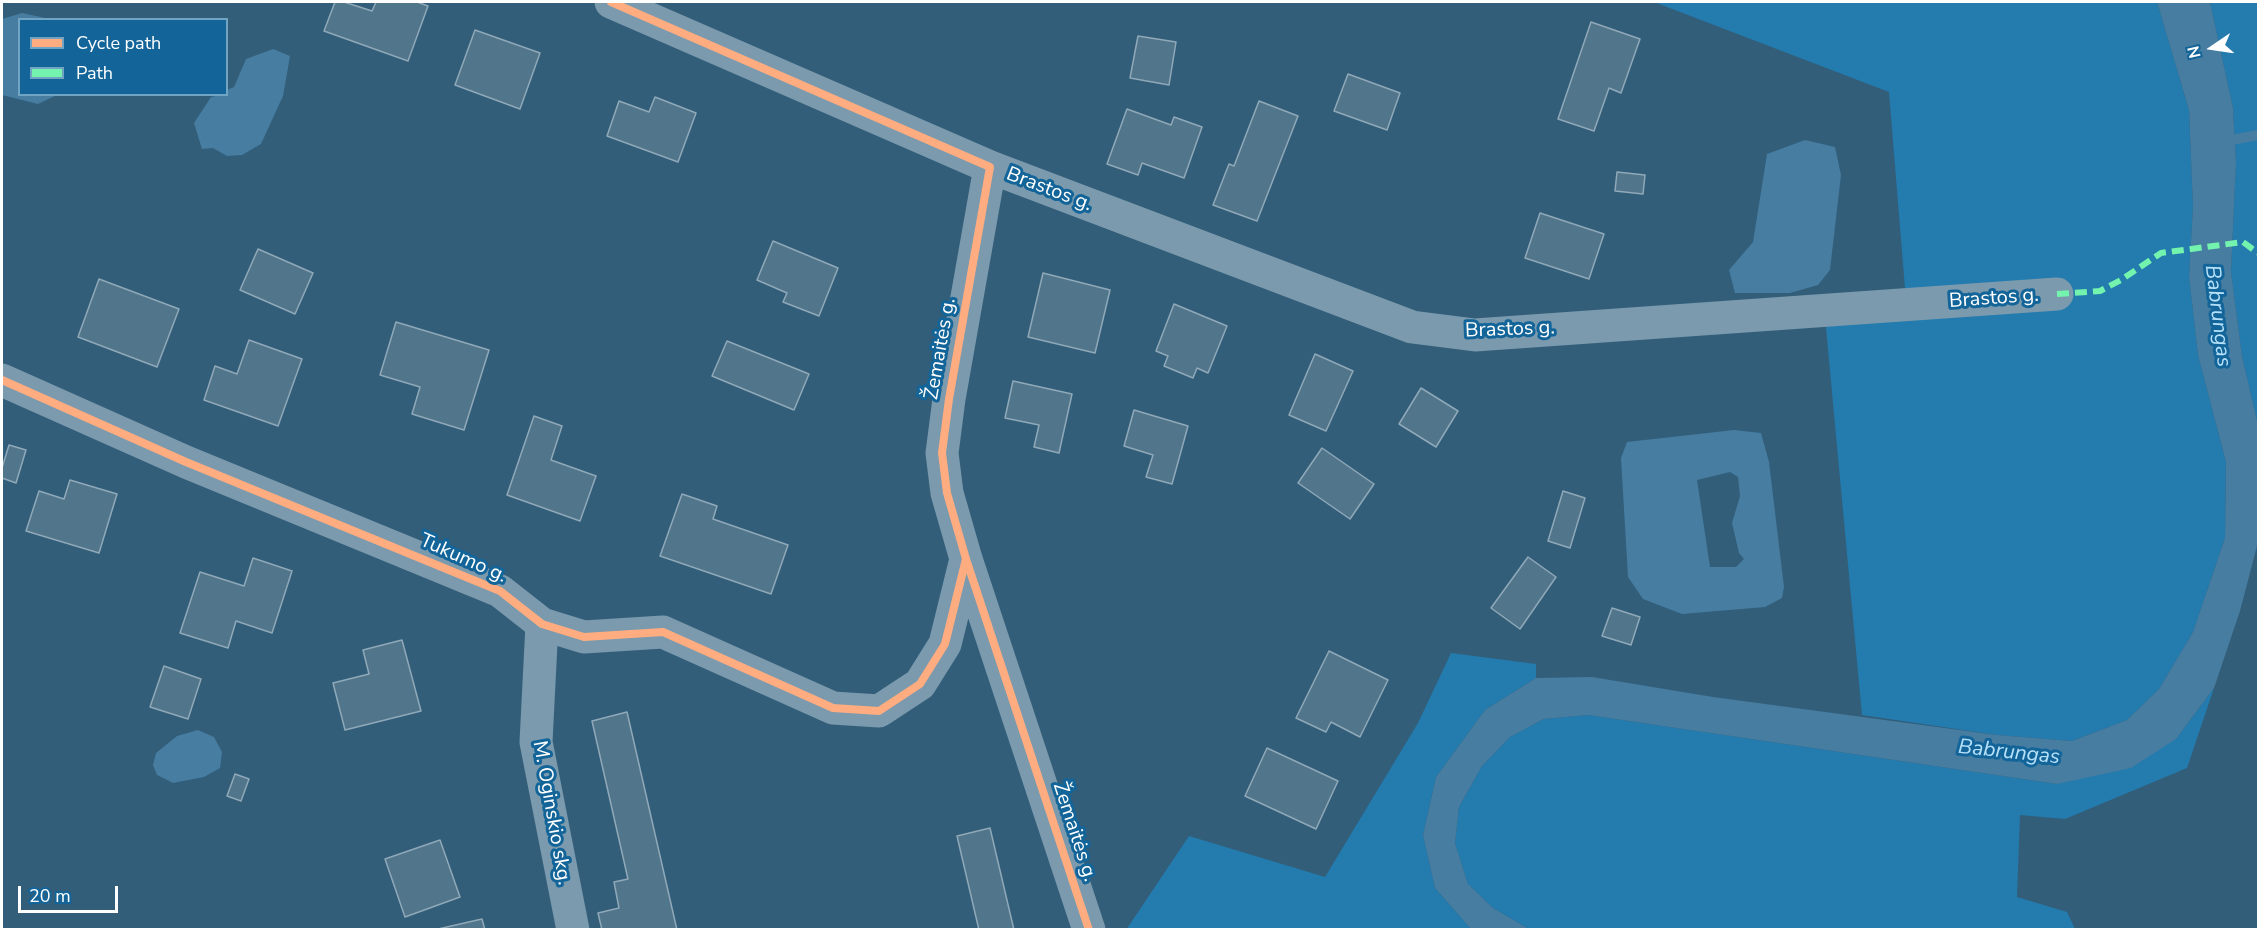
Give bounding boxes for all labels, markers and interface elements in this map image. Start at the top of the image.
legend [18,18,228,96]
north arrow [2182,18,2242,78]
text: Cycle path [76,31,161,55]
text: N [2182,44,2207,60]
text: Path [76,61,113,85]
street label: Brastos g. [1003,163,1095,217]
water label: Babrungas [2198,264,2236,368]
street label: Brastos g. [1948,284,2040,314]
street label: Žemaitės g. [920,296,962,402]
street label: Brastos g. [1465,316,1555,344]
street label: Tukumo g. [416,529,510,589]
water label: Babrungas [1957,735,2061,771]
street label: M. Oginskio skg. [527,739,575,887]
street label: Žemaitės g. [1047,779,1101,885]
scale bar [21,874,122,912]
text: 20 m [29,884,71,908]

